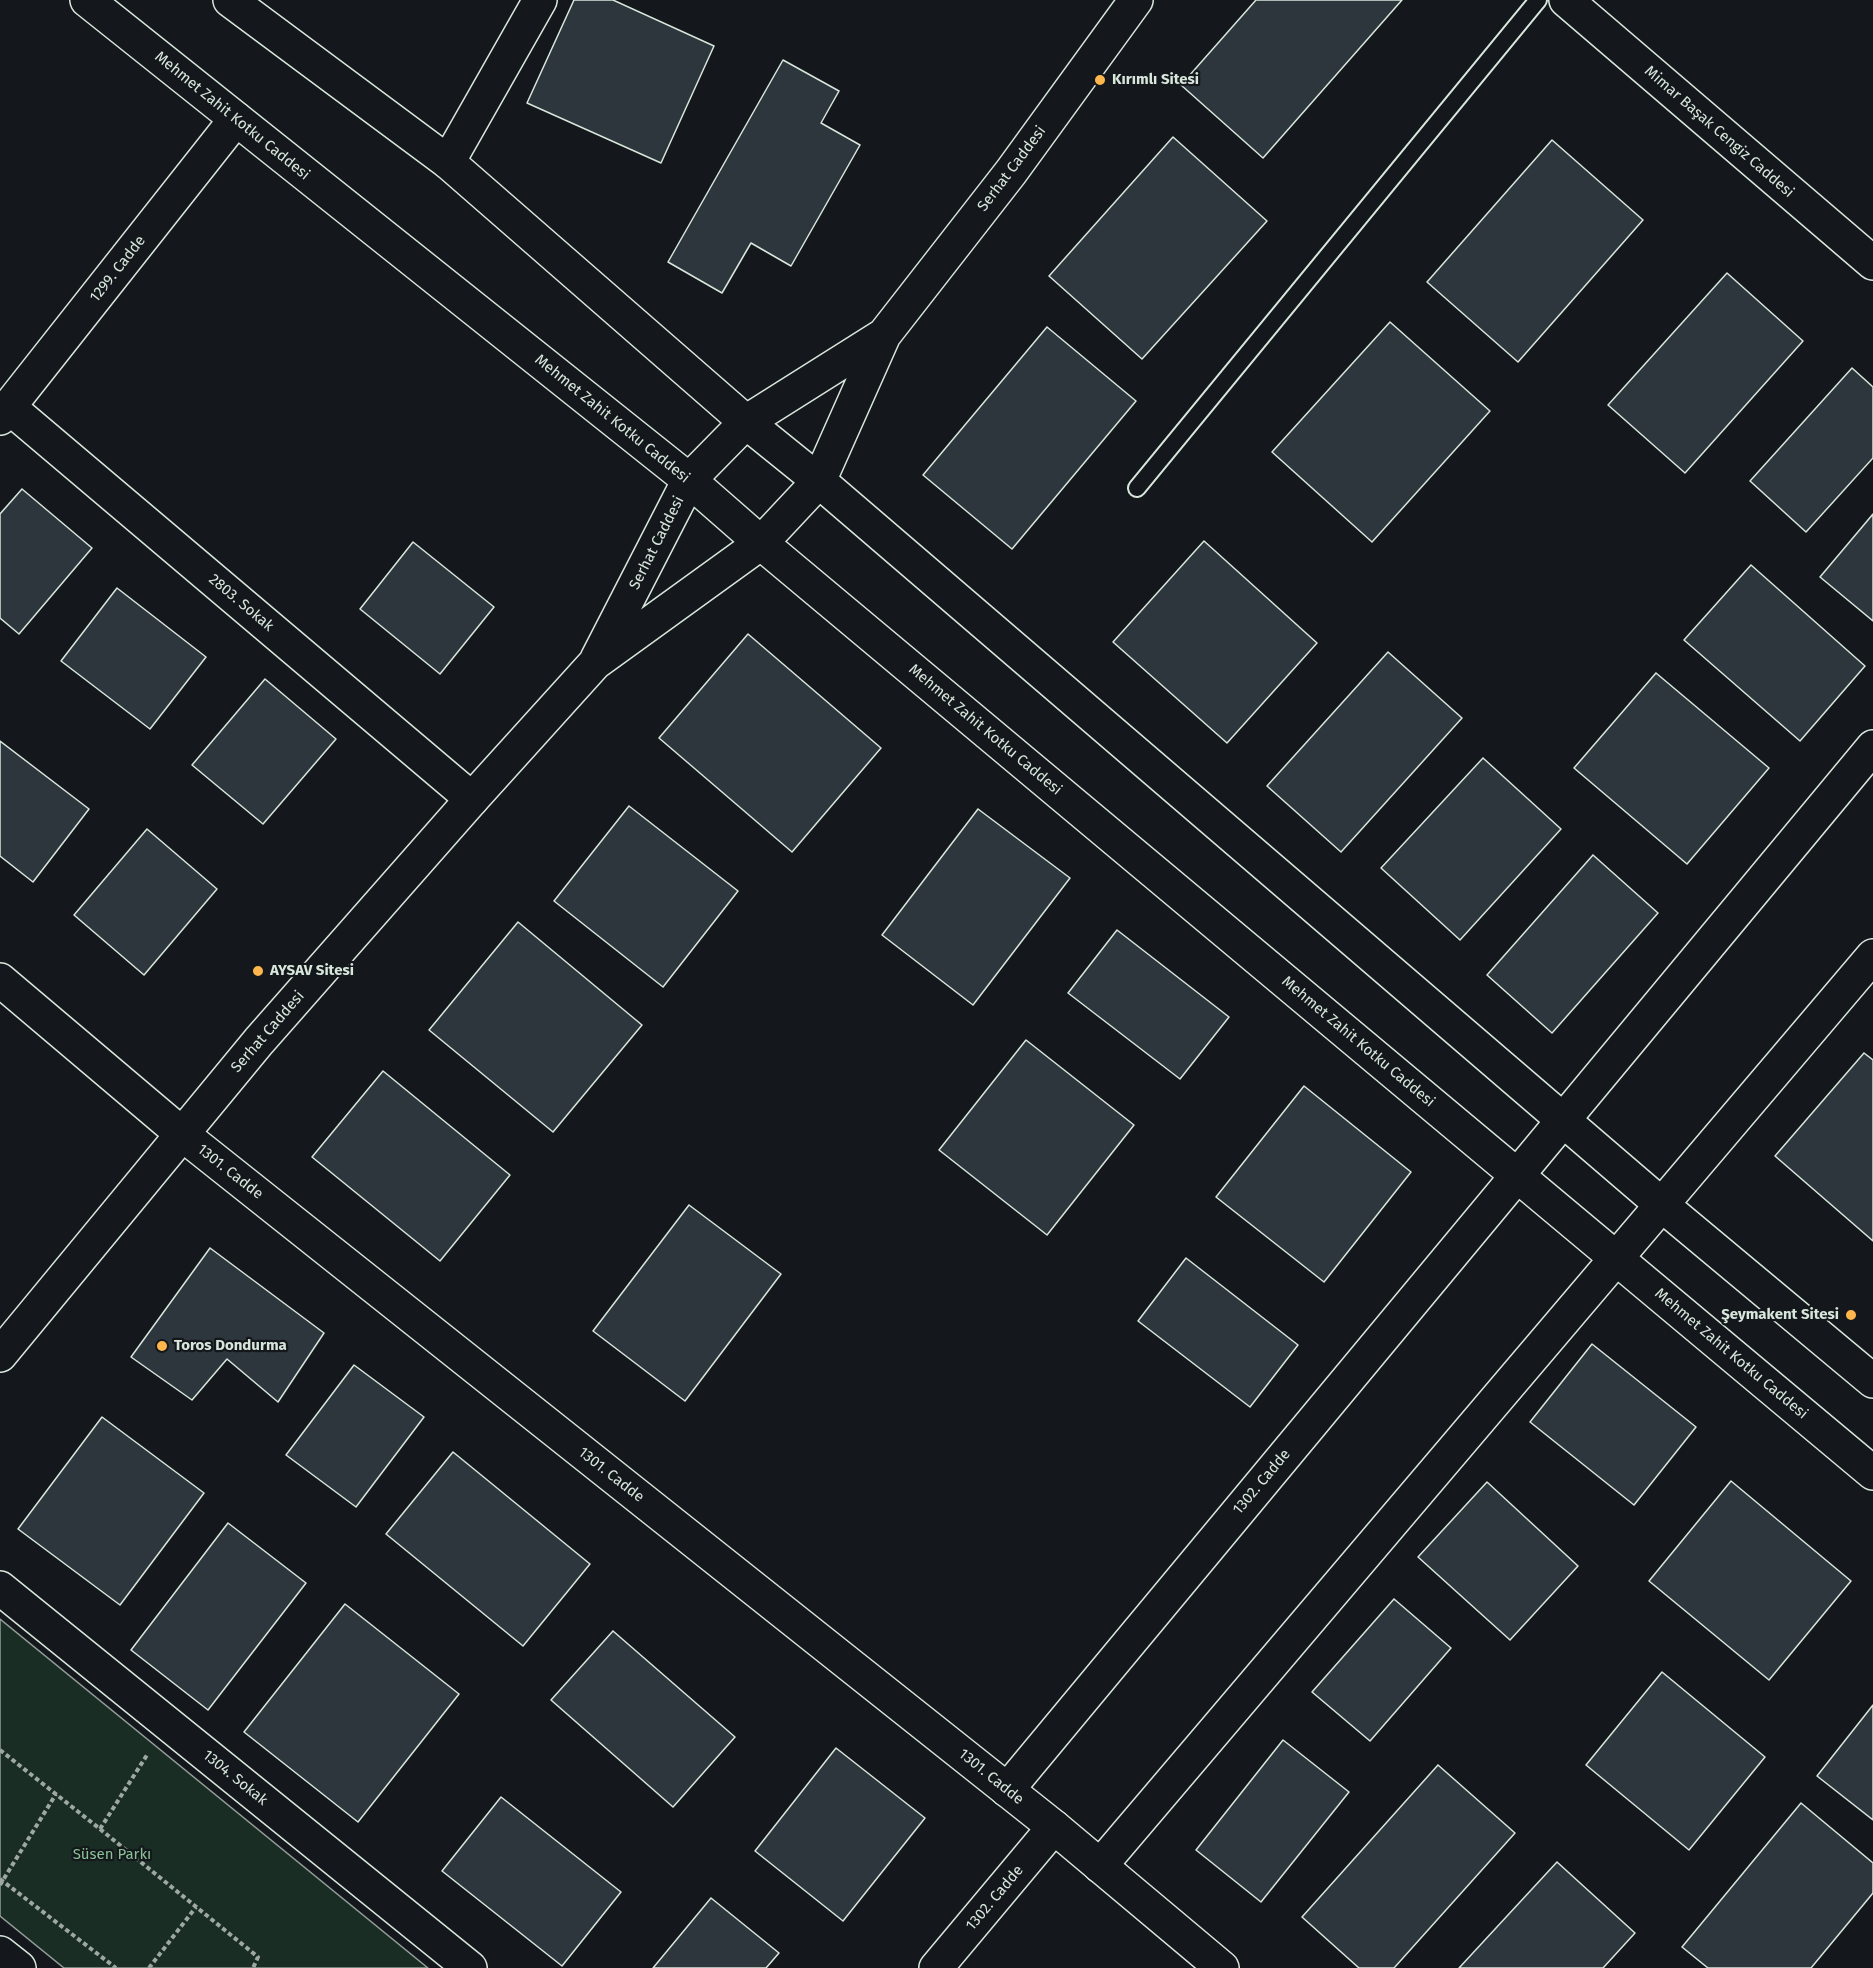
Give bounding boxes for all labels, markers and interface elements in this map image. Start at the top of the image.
street label: Mehmet Zahit Kotku Caddesi [151,48,313,184]
street label: Mimar Başak Cengiz Caddesi [1641,62,1797,202]
place label: Kırımlı Sitesi [1112,71,1199,89]
marker: Kırımlı Sitesi [1093,73,1107,87]
street label: Serhat Caddesi [974,123,1050,215]
street label: 1299. Cadde [86,232,150,306]
street label: Mehmet Zahit Kotku Caddesi [531,351,693,487]
street label: Serhat Caddesi [626,493,688,593]
street label: 2803. Sokak [205,571,277,635]
street label: Mehmet Zahit Kotku Caddesi [905,661,1065,799]
place label: AYSAV Sitesi [270,962,354,980]
marker: AYSAV Sitesi [251,964,265,978]
street label: Mehmet Zahit Kotku Caddesi [1278,973,1438,1111]
street label: Serhat Caddesi [228,988,308,1076]
street label: 1301. Cadde [194,1141,266,1203]
street label: Mehmet Zahit Kotku Caddesi [1651,1285,1811,1423]
place label: Şeymakent Sitesi [1721,1306,1839,1324]
marker: Şeymakent Sitesi [1844,1308,1858,1322]
place label: Toros Dondurma [174,1337,287,1355]
marker: Toros Dondurma [155,1339,169,1353]
street label: 1301. Cadde [575,1444,647,1506]
street label: 1302. Cadde [1229,1446,1295,1518]
street label: 1301. Cadde [955,1745,1027,1809]
street label: 1304. Sokak [199,1746,271,1810]
park label: Süsen Parkı [73,1846,151,1864]
street label: 1302. Cadde [962,1862,1028,1934]

